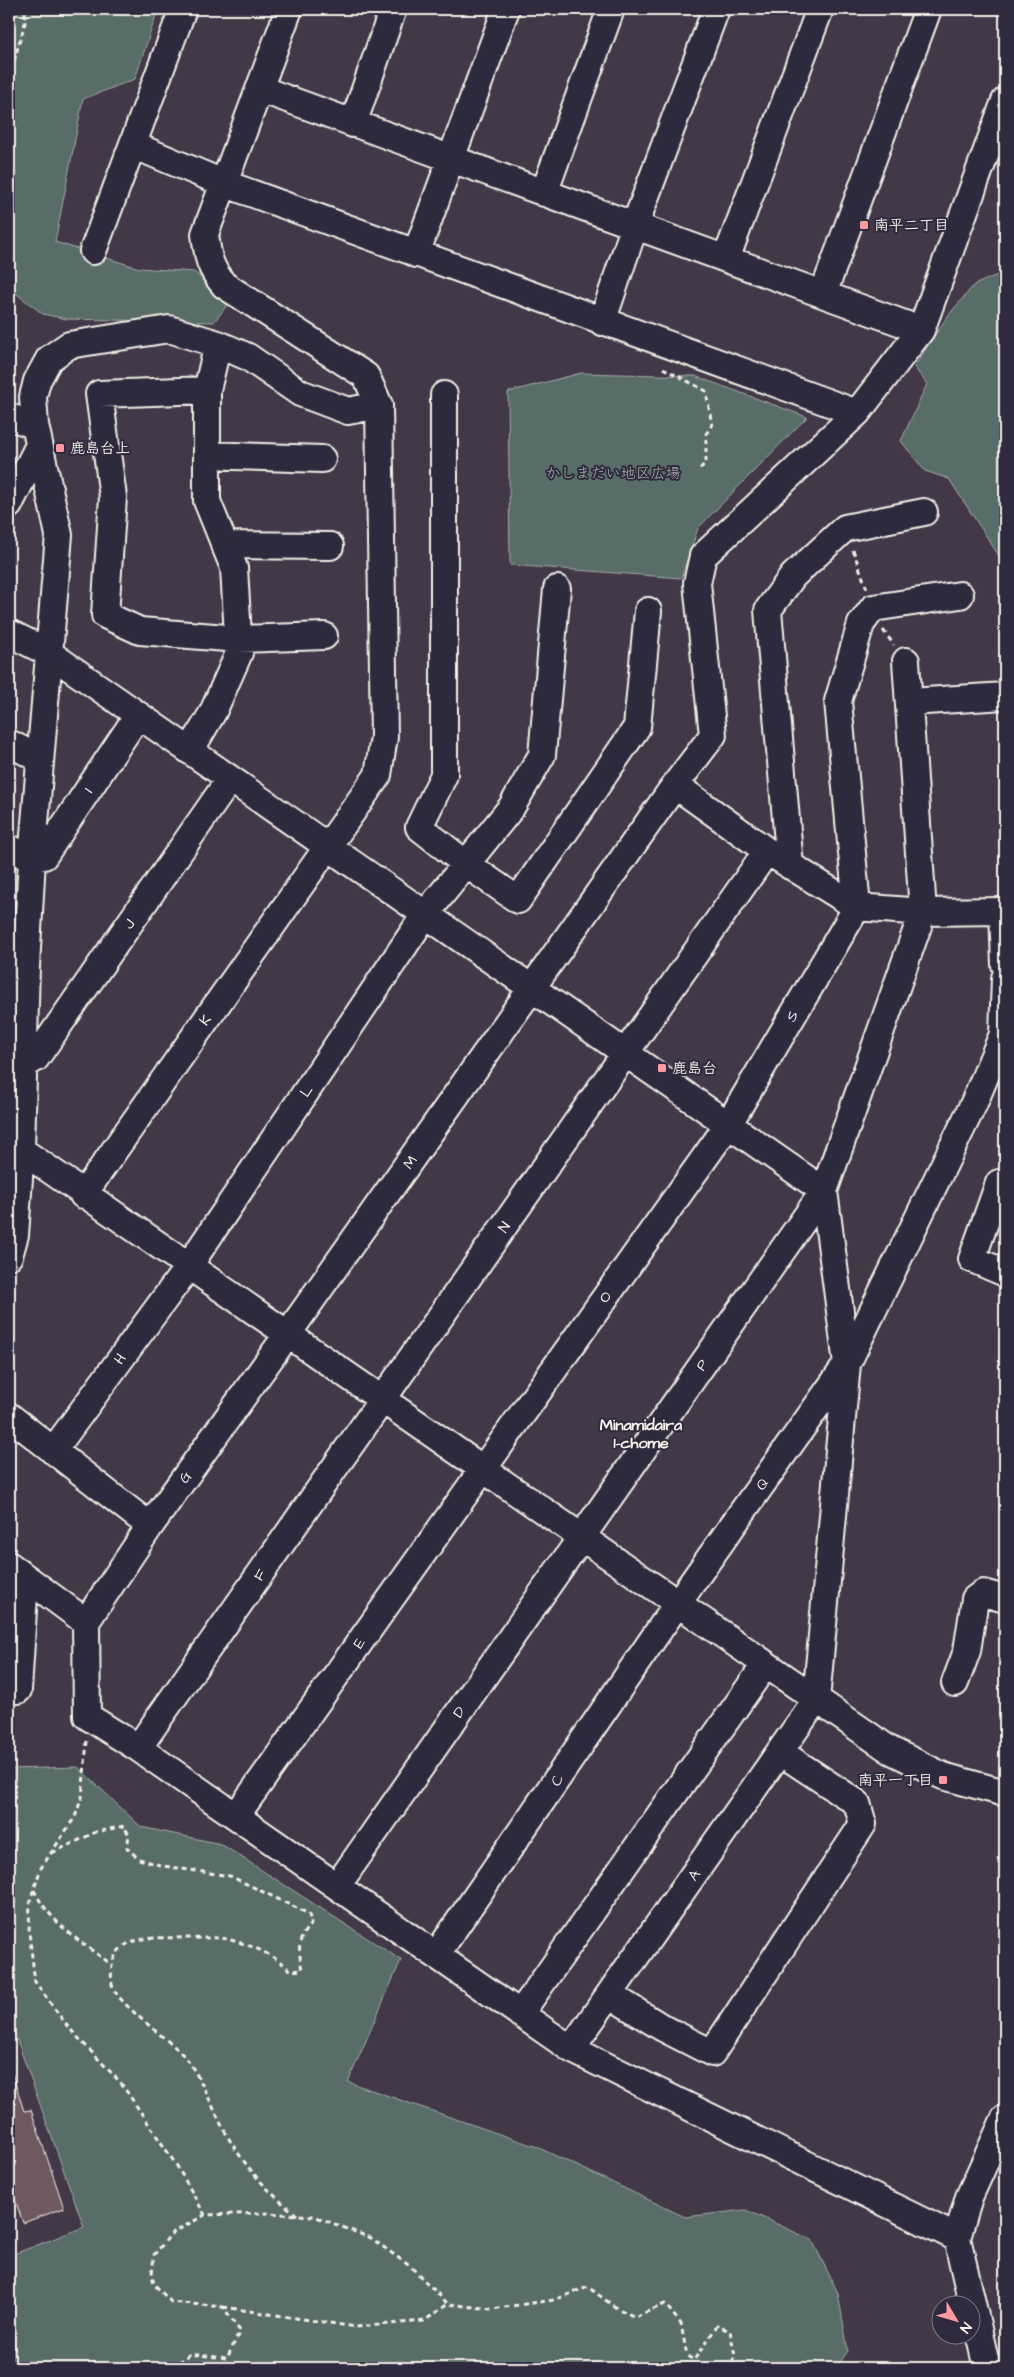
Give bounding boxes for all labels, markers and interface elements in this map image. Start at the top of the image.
place label: 南平二丁目 [874,215,949,236]
marker: 南平二丁目 [858,219,870,231]
place label: 鹿島台上 [70,438,130,459]
marker: 鹿島台上 [54,442,66,454]
park label: かしまだい地区広場 [545,463,681,484]
street label: I [79,783,98,797]
street label: J [119,915,140,934]
street label: S [781,1006,804,1026]
street label: K [194,1011,217,1030]
place label: 鹿島台 [672,1058,717,1079]
marker: 鹿島台 [656,1062,668,1074]
street label: L [295,1081,318,1101]
street label: M [398,1151,423,1173]
street label: N [493,1217,516,1237]
street label: O [594,1287,617,1307]
street label: H [109,1349,132,1369]
street label: P [691,1355,714,1375]
district label: Minamidaira 1-chome [600,1414,683,1454]
street label: G [174,1466,197,1488]
street label: Q [751,1474,774,1495]
street label: F [249,1565,272,1586]
street label: E [348,1634,371,1653]
street label: D [448,1702,471,1722]
street label: C [546,1770,569,1791]
place label: 南平一丁目 [858,1770,933,1791]
marker: 南平一丁目 [937,1774,949,1786]
street label: A [683,1865,706,1885]
north arrow [932,2294,982,2344]
text: N [955,2318,976,2337]

